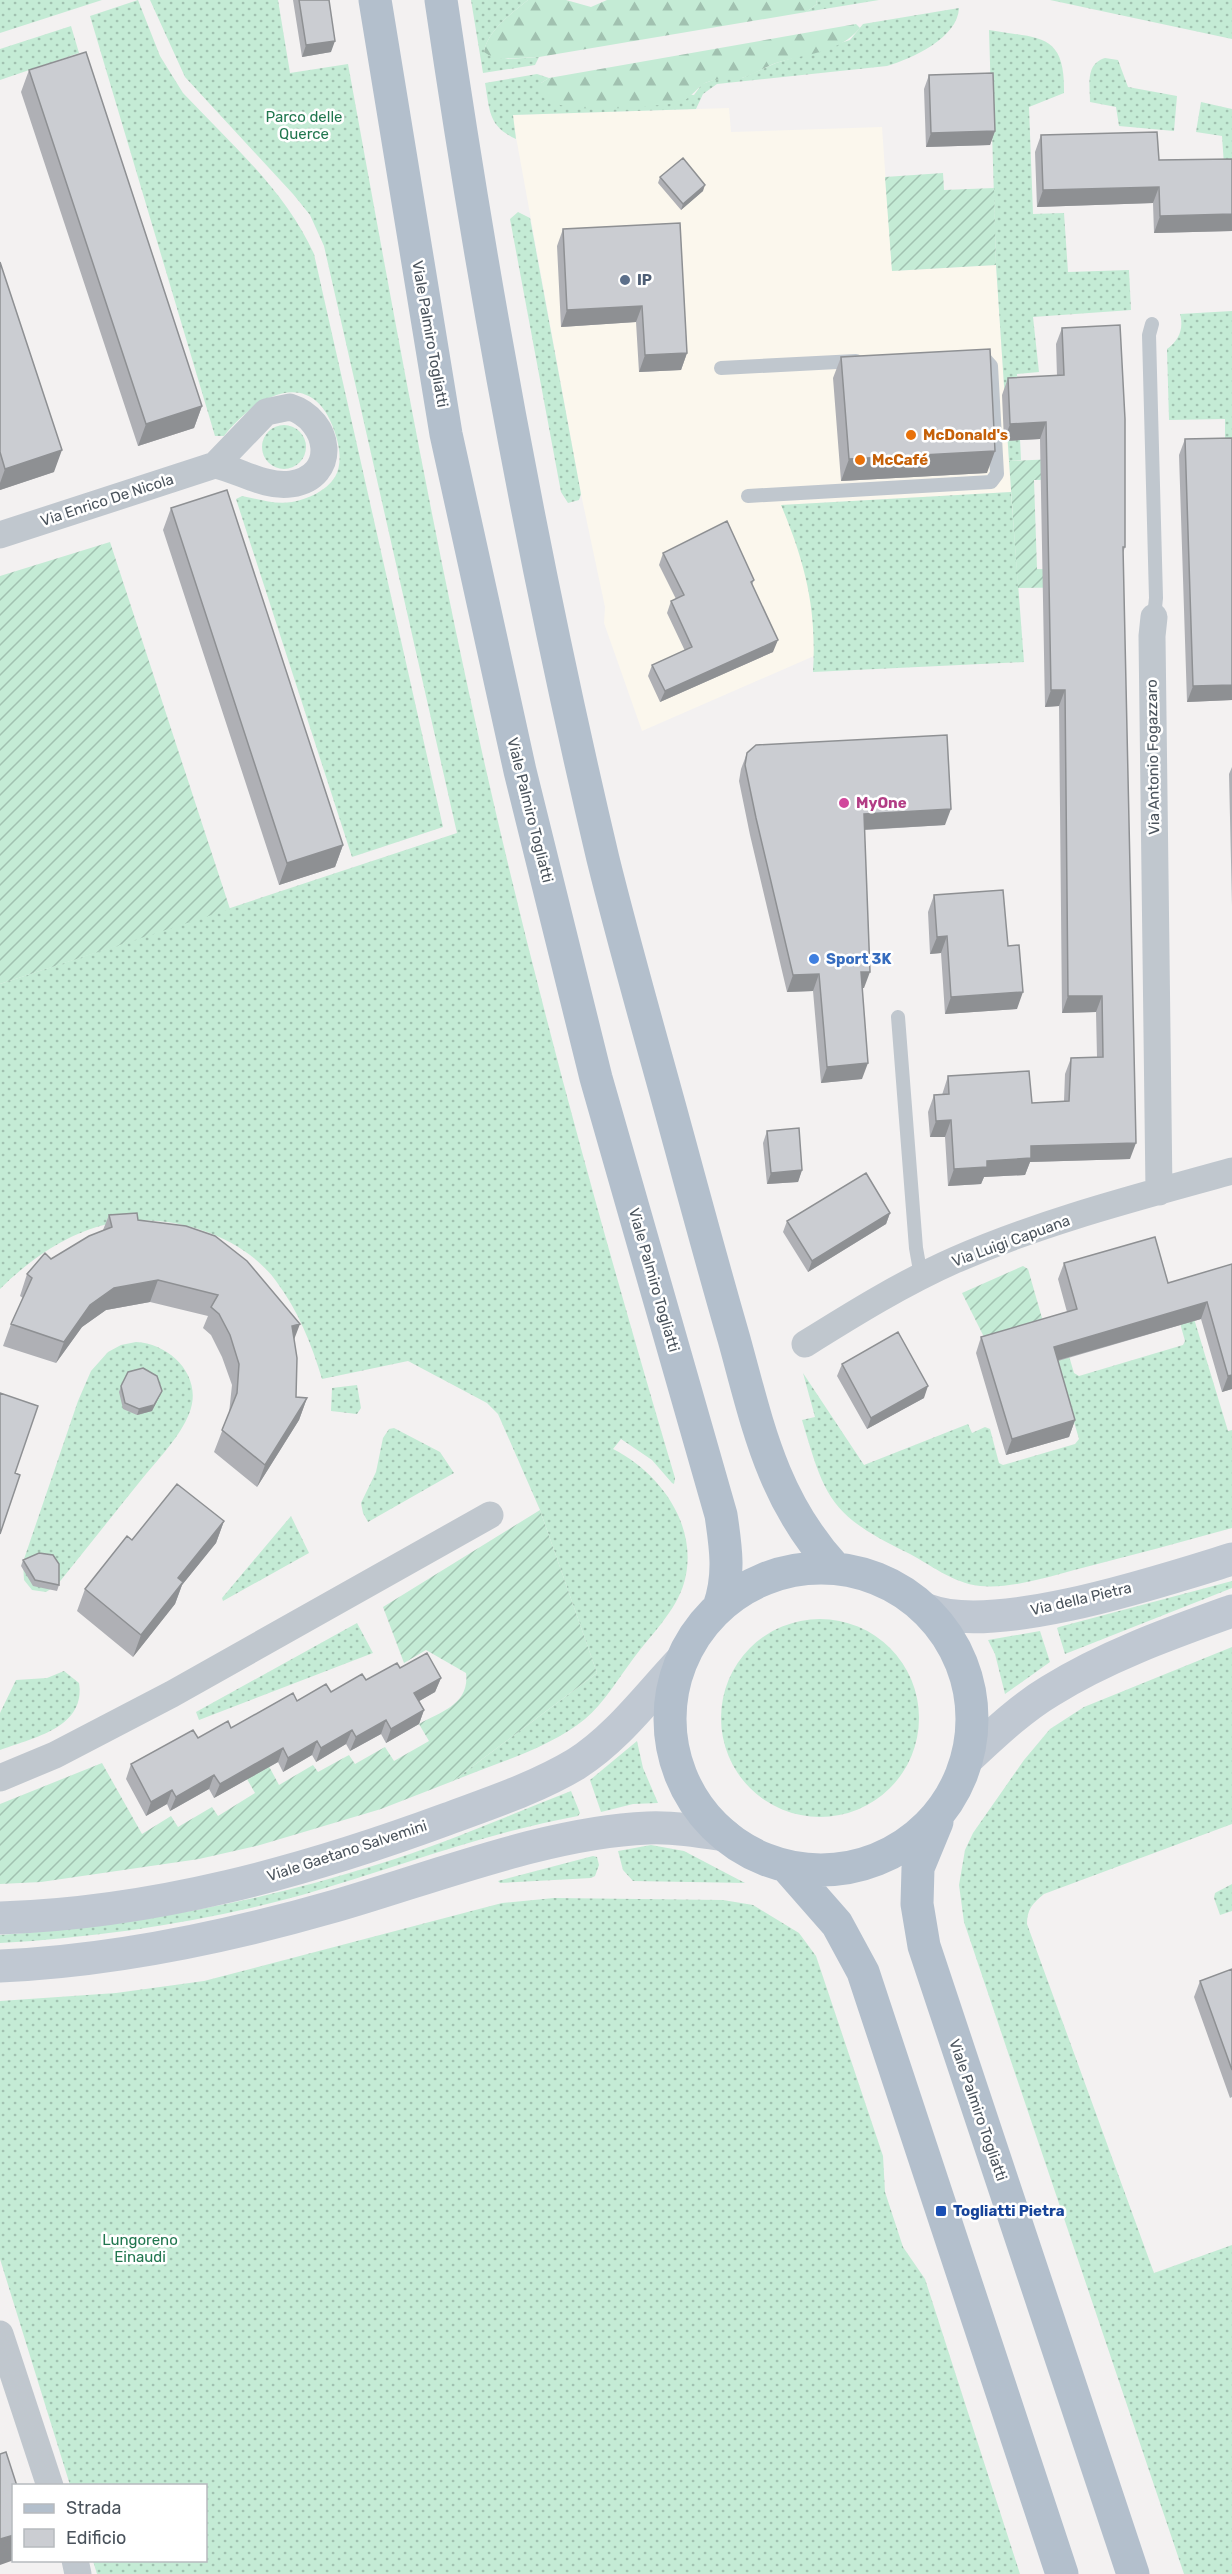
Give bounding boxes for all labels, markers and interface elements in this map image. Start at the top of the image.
park label: Parco delle Querce [266,108,342,143]
street label: Viale Palmiro Togliatti [408,259,452,409]
place label: IP [637,271,652,289]
marker: IP [618,273,632,287]
place label: McDonald's [923,426,1008,444]
marker: McDonald's [904,428,918,442]
place label: McCafé [872,451,928,469]
marker: McCafé [853,453,867,467]
street label: Via Enrico De Nicola [38,470,176,530]
street label: Via Antonio Fogazzaro [1143,679,1163,835]
street label: Viale Palmiro Togliatti [503,736,557,884]
place label: MyOne [856,794,907,812]
marker: MyOne [837,796,851,810]
place label: Sport 3K [826,950,891,968]
marker: Sport 3K [807,952,821,966]
street label: Viale Palmiro Togliatti [625,1206,683,1354]
street label: Via Luigi Capuana [949,1211,1073,1271]
street label: Via della Pietra [1029,1579,1133,1619]
street label: Viale Gaetano Salvemini [265,1817,429,1885]
street label: Viale Palmiro Togliatti [945,2037,1011,2183]
place label: Togliatti Pietra [953,2202,1065,2220]
marker: Togliatti Pietra [934,2204,948,2218]
park label: Lungoreno Einaudi [102,2231,178,2266]
legend [12,2484,207,2562]
text: Strada [66,2497,122,2519]
text: Edificio [66,2527,126,2549]

